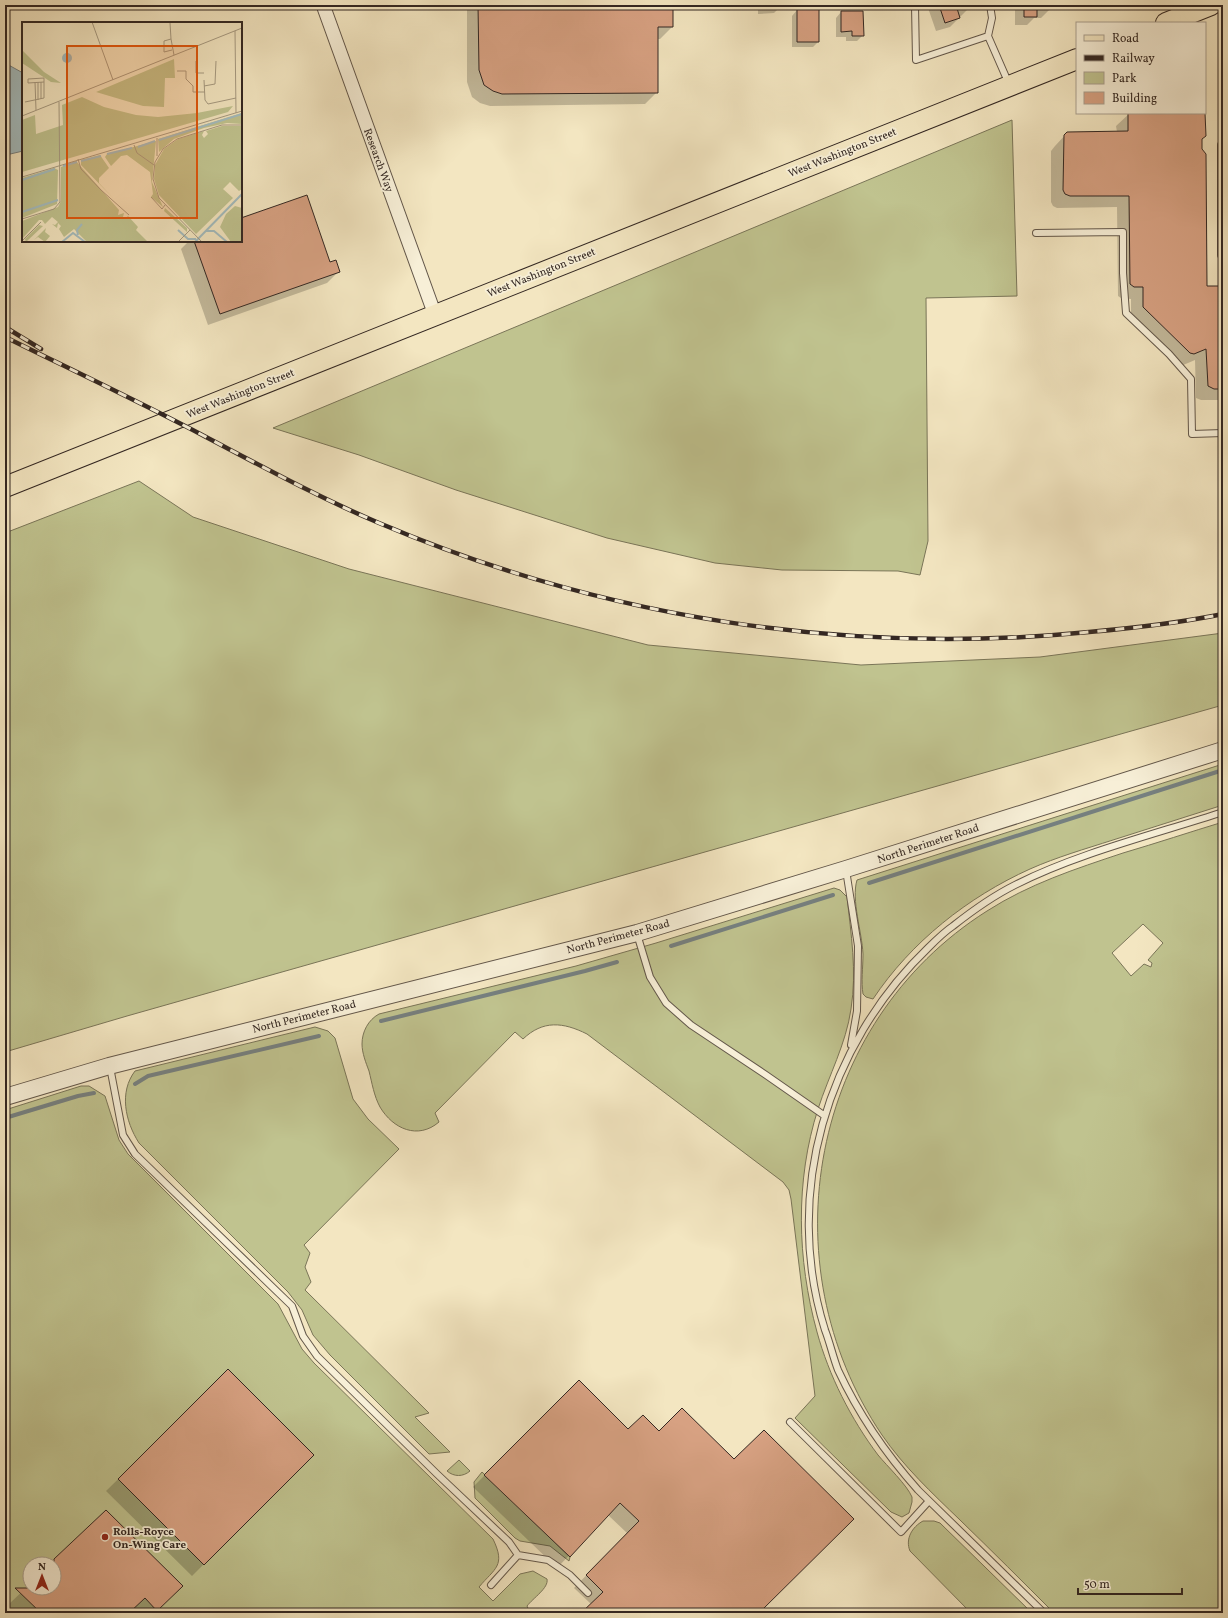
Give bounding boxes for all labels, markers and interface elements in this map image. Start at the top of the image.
inset map [22,22,242,242]
legend [1076,22,1206,114]
text: Road [1112,31,1139,47]
text: Railway [1112,51,1155,67]
text: Park [1112,71,1137,87]
text: Building [1112,91,1157,107]
street label: West Washington Street [786,125,899,182]
street label: Research Way [359,126,396,195]
street label: West Washington Street [485,245,598,302]
street label: West Washington Street [184,366,297,423]
street label: North Perimeter Road [876,821,981,868]
street label: North Perimeter Road [565,916,672,958]
street label: North Perimeter Road [251,997,358,1038]
place label: Rolls-Royce On-Wing Care [113,1525,186,1553]
marker: Rolls-Royce On-Wing Care [100,1532,110,1542]
north arrow [22,1556,62,1596]
text: N [38,1560,46,1575]
scale bar [1078,1570,1182,1596]
text: 50 m [1084,1577,1110,1593]

